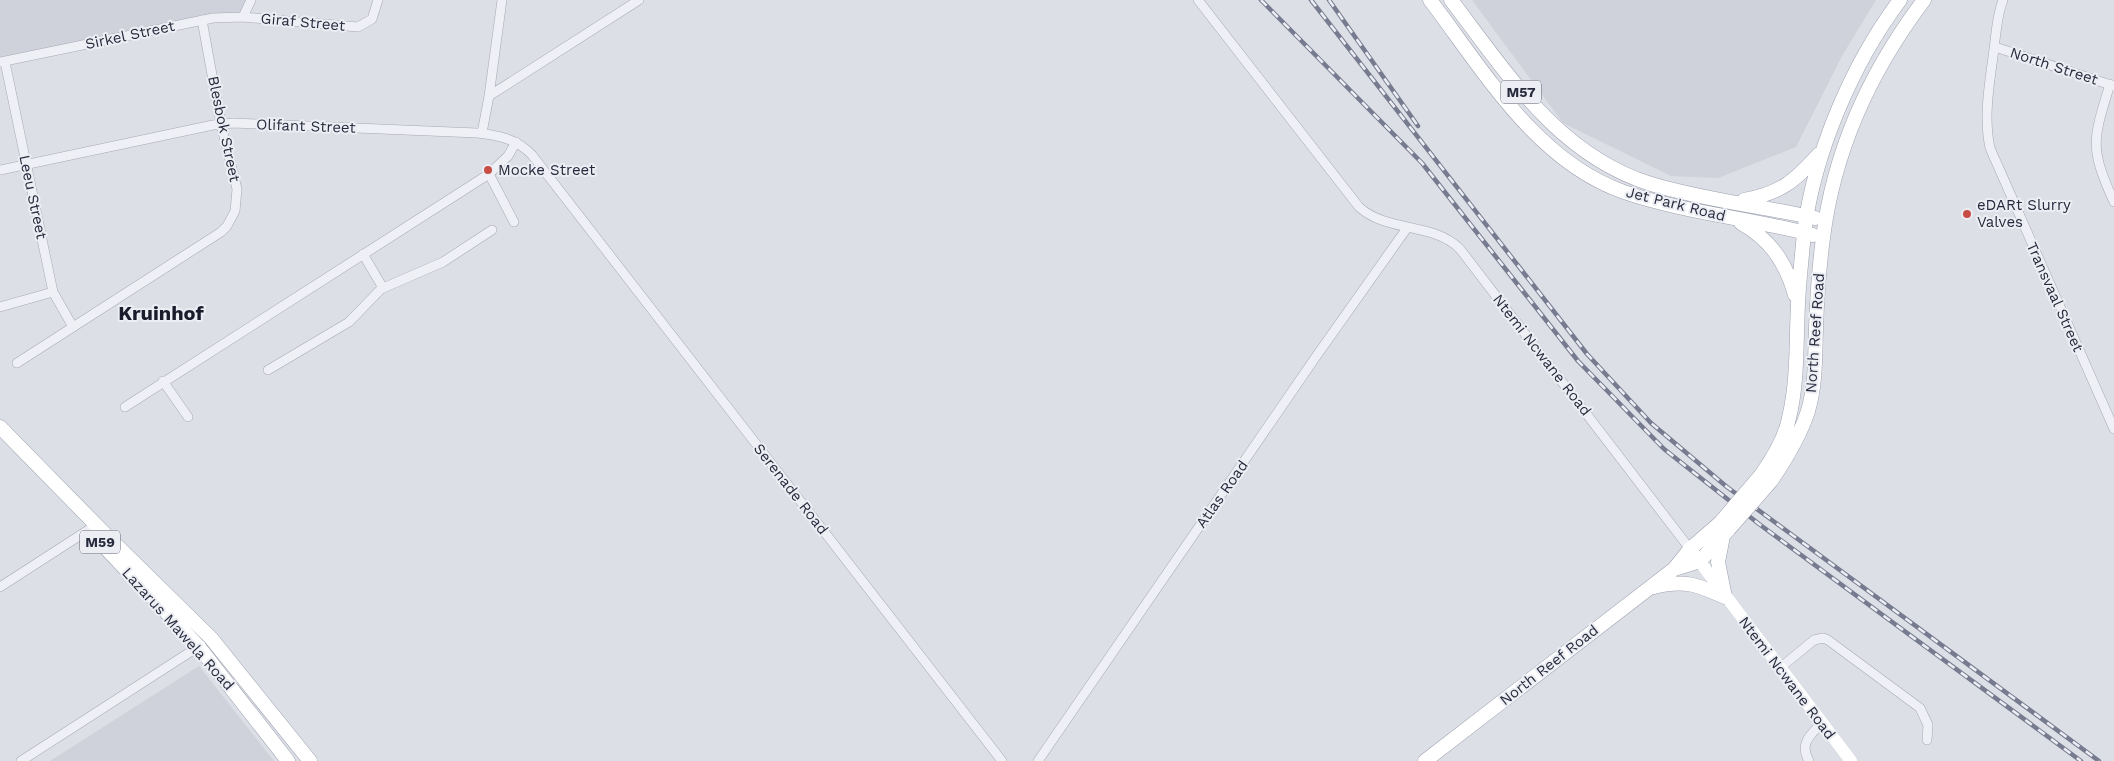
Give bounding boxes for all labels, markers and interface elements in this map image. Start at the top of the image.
street label: Giraf Street [260,9,347,35]
street label: Sirkel Street [84,17,177,53]
street label: North Street [2008,43,2101,89]
street label: Blesbok Street [204,74,244,184]
road number: M57 [1501,80,1541,104]
street label: Olifant Street [256,115,357,137]
street label: Leeu Street [15,153,51,241]
place label: Mocke Street [498,161,596,179]
marker: Mocke Street [482,164,494,176]
street label: Jet Park Road [1624,183,1728,225]
place label: eDARt Slurry Valves [1977,196,2071,231]
marker: eDARt Slurry Valves [1961,208,1973,220]
street label: Transvaal Street [2023,239,2088,355]
street label: North Reef Road [1802,272,1828,394]
street label: Ntemi Ncwane Road [1489,291,1595,419]
district label: Kruinhof [118,301,205,325]
street label: Serenade Road [750,440,832,538]
street label: Atlas Road [1192,457,1252,531]
road number: M59 [80,530,120,554]
street label: Lazarus Mawela Road [118,564,238,694]
street label: Ntemi Ncwane Road [1735,613,1839,743]
street label: North Reef Road [1496,621,1602,709]

